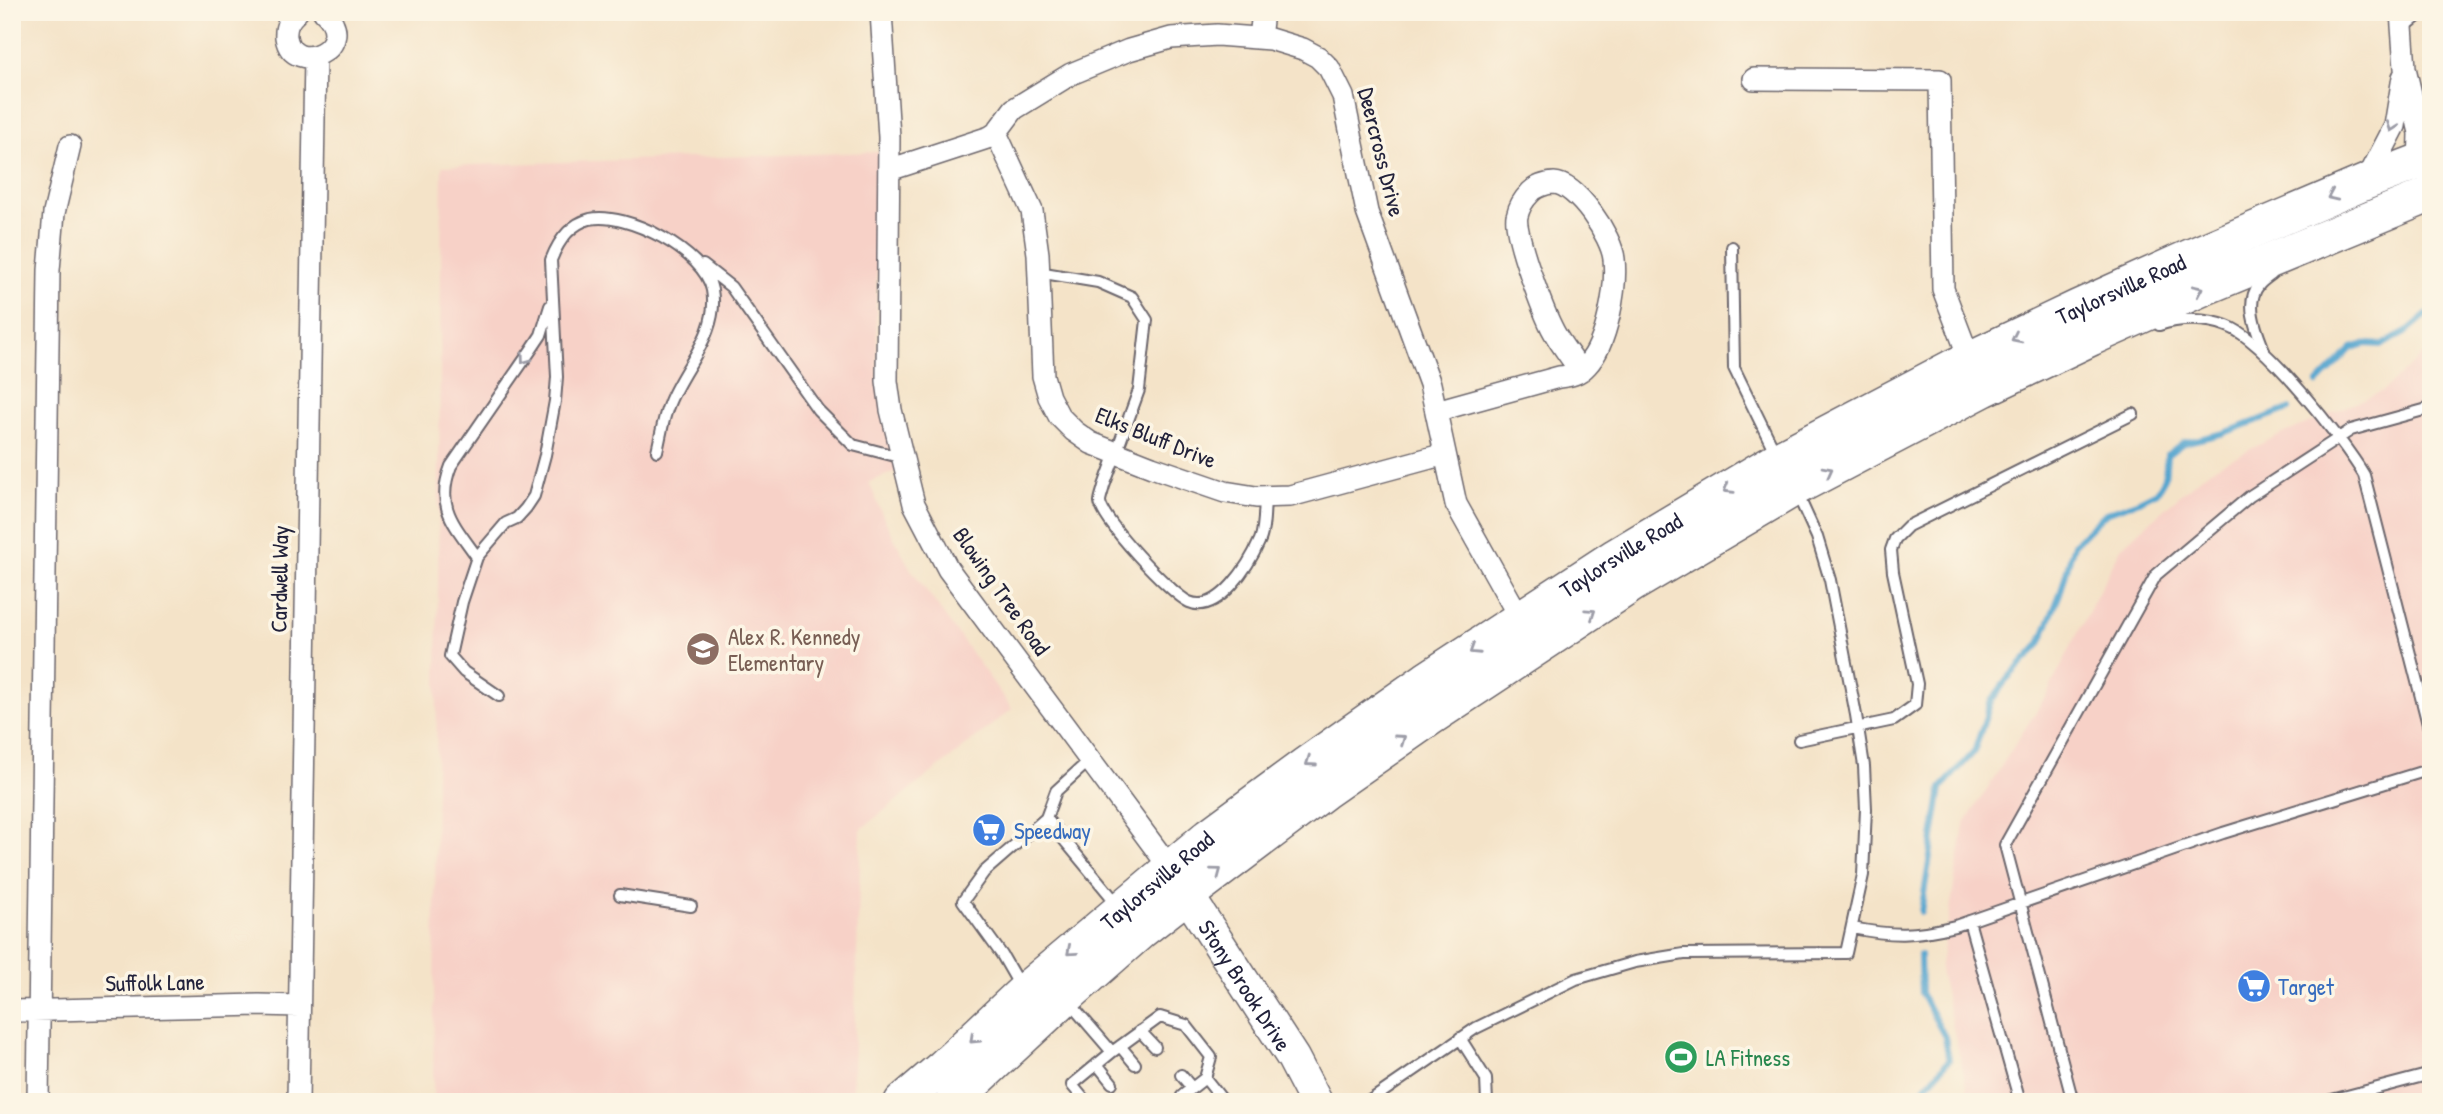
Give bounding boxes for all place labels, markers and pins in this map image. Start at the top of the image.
place label: Alex R. Kennedy Elementary [728,621,861,678]
school or university icon: Alex R. Kennedy Elementary [684,630,722,668]
supermarket icon: Speedway [970,811,1008,849]
place label: Speedway [1014,815,1091,846]
supermarket icon: Target [2235,967,2273,1005]
place label: Target [2278,971,2335,1002]
sports icon: LA Fitness [1662,1038,1700,1076]
place label: LA Fitness [1706,1042,1790,1073]

